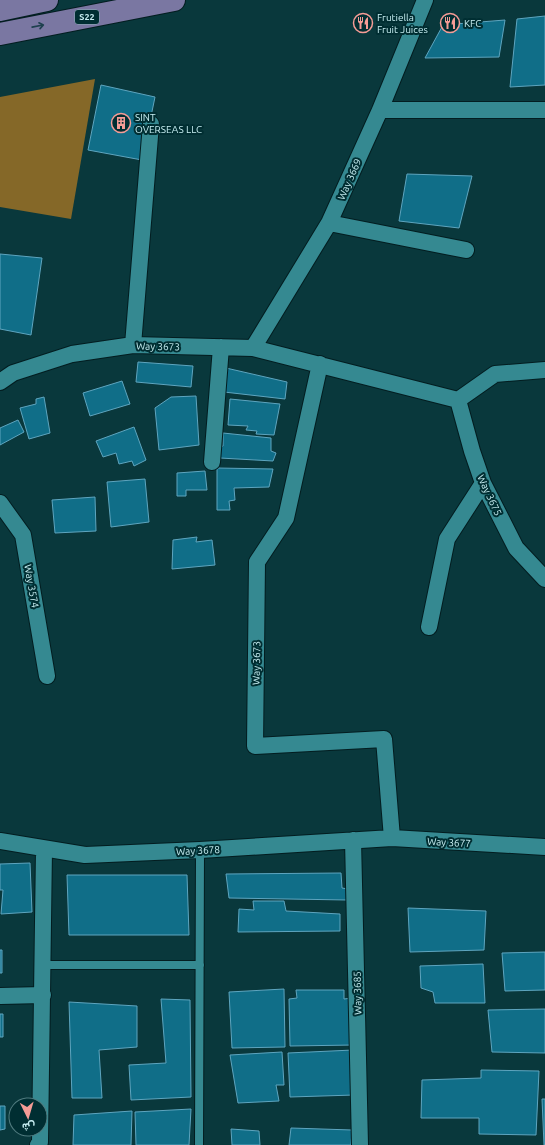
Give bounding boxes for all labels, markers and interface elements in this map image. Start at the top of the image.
road number: S22 [75,10,99,24]
restaurant icon: Frutiella Fruit Juices [352,12,374,34]
place label: Frutiella Fruit Juices [377,12,428,35]
restaurant icon: KFC [439,12,461,34]
place label: KFC [464,18,481,29]
one-way arrow [31,22,44,30]
building icon: SINT OVERSEAS LLC [110,112,132,134]
place label: SINT OVERSEAS LLC [135,112,202,135]
street label: Way 3669 [336,157,363,201]
street label: Way 3673 [136,341,180,352]
street label: Way 3675 [475,473,504,517]
street label: Way 3574 [22,564,41,609]
street label: Way 3673 [251,641,262,685]
street label: Way 3677 [427,836,471,849]
street label: Way 3678 [176,844,221,857]
street label: Way 3685 [352,971,363,1015]
north arrow [8,1097,48,1137]
text: ش [22,1119,36,1134]

